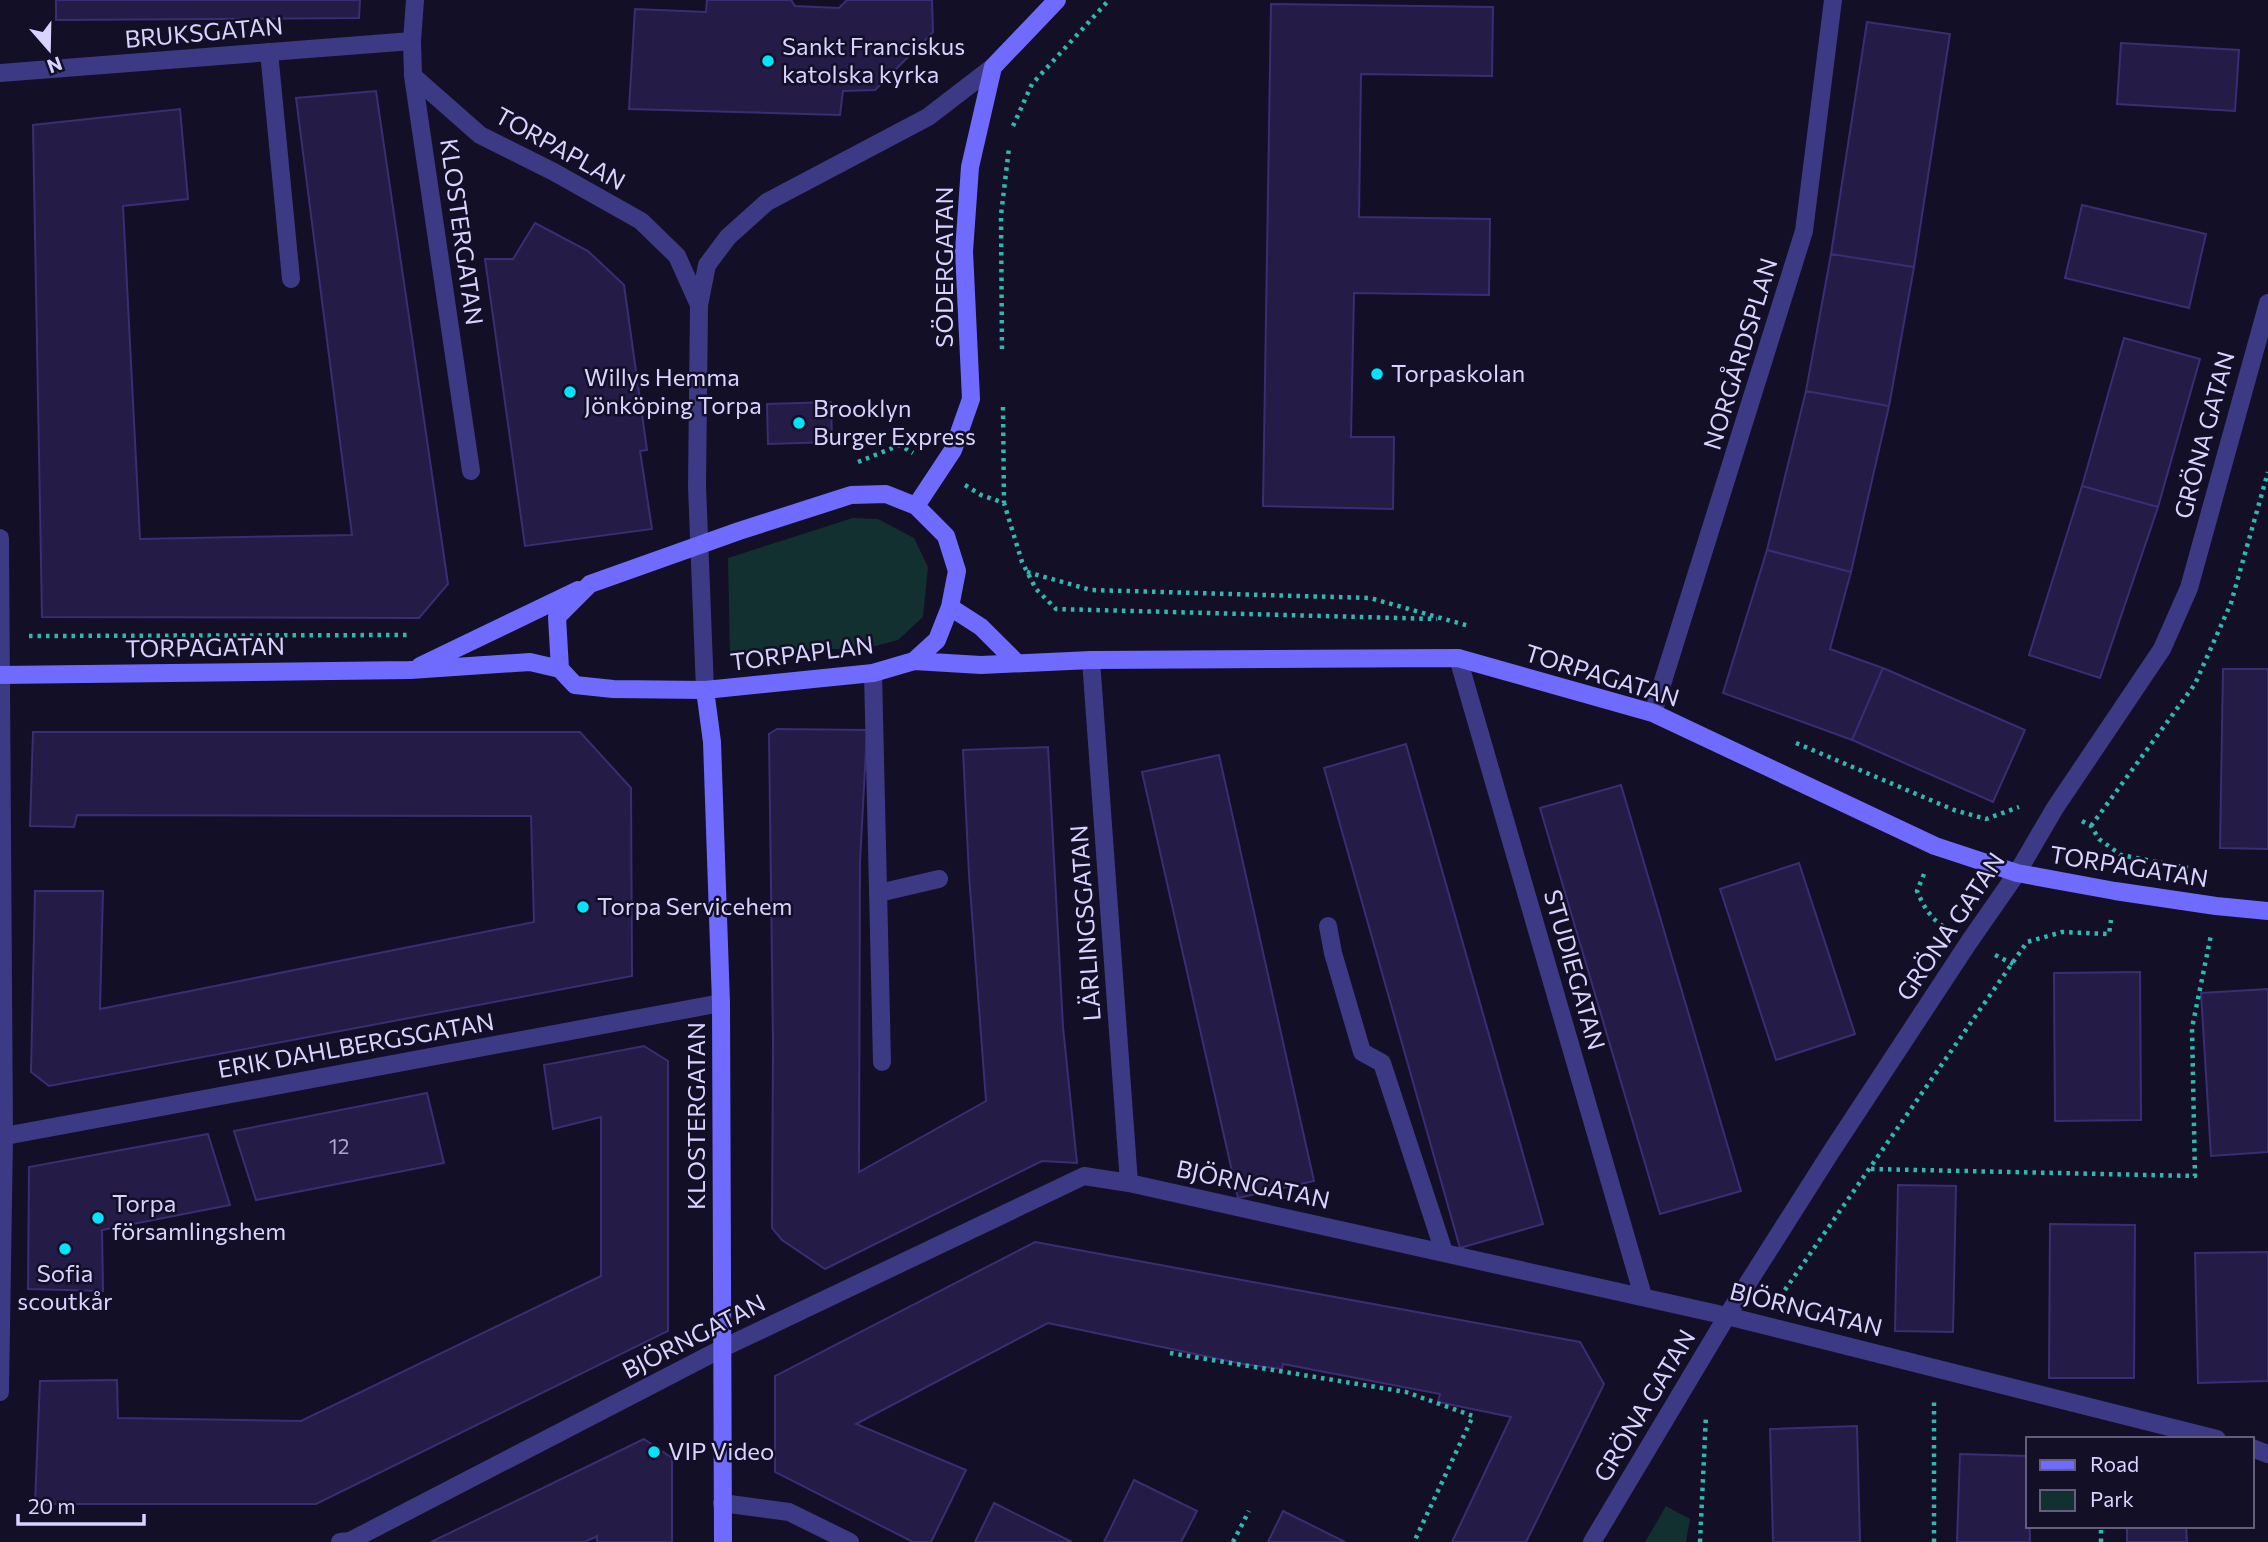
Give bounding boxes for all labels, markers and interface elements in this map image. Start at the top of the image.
street label: BRUKSGATAN [124,10,284,53]
north arrow [14,14,84,84]
place label: Sankt Franciskus katolska kyrka [782,31,965,88]
text: N [44,52,66,79]
marker: Sankt Franciskus katolska kyrka [760,53,776,69]
street label: TORPAPLAN [491,100,631,195]
street label: KLOSTERGATAN [435,137,490,327]
street label: SÖDERGATAN [929,186,958,348]
street label: NORGÅRDSPLAN [1697,254,1783,453]
street label: GRÖNA GATAN [2167,348,2240,522]
place label: Torpaskolan [1391,358,1525,387]
place label: Willys Hemma Jönköping Torpa [584,362,762,419]
marker: Torpaskolan [1369,366,1385,382]
marker: Willys Hemma Jönköping Torpa [562,384,578,400]
place label: Brooklyn Burger Express [813,393,976,450]
marker: Brooklyn Burger Express [791,415,807,431]
street label: TORPAPLAN [729,629,875,676]
street label: TORPAGATAN [125,631,285,662]
street label: TORPAGATAN [1522,637,1683,712]
street label: LÄRLINGSGATAN [1063,824,1106,1022]
street label: TORPAGATAN [2048,839,2210,892]
street label: GRÖNA GATAN [1890,847,2010,1006]
street label: STUDIEGATAN [1539,886,1612,1053]
place label: Torpa Servicehem [597,891,793,920]
marker: Torpa Servicehem [575,899,591,915]
street label: ERIK DAHLBERGSGATAN [215,1006,496,1083]
street label: KLOSTERGATAN [681,1022,710,1210]
house number: 12 [329,1133,349,1158]
street label: BJÖRNGATAN [1174,1153,1333,1214]
place label: Torpa församlingshem [112,1188,286,1245]
marker: Torpa församlingshem [90,1210,106,1226]
marker: Sofia scoutkår [57,1241,73,1257]
place label: Sofia scoutkår [17,1258,113,1315]
street label: BJÖRNGATAN [1727,1276,1886,1342]
street label: BJÖRNGATAN [617,1287,770,1384]
street label: GRÖNA GATAN [1587,1324,1700,1486]
place label: VIP Video [668,1436,774,1465]
legend [2026,1437,2254,1528]
marker: VIP Video [646,1444,662,1460]
text: Road [2090,1451,2139,1476]
scale bar [18,1482,144,1526]
text: Park [2090,1486,2134,1511]
text: 20 m [28,1493,76,1518]

